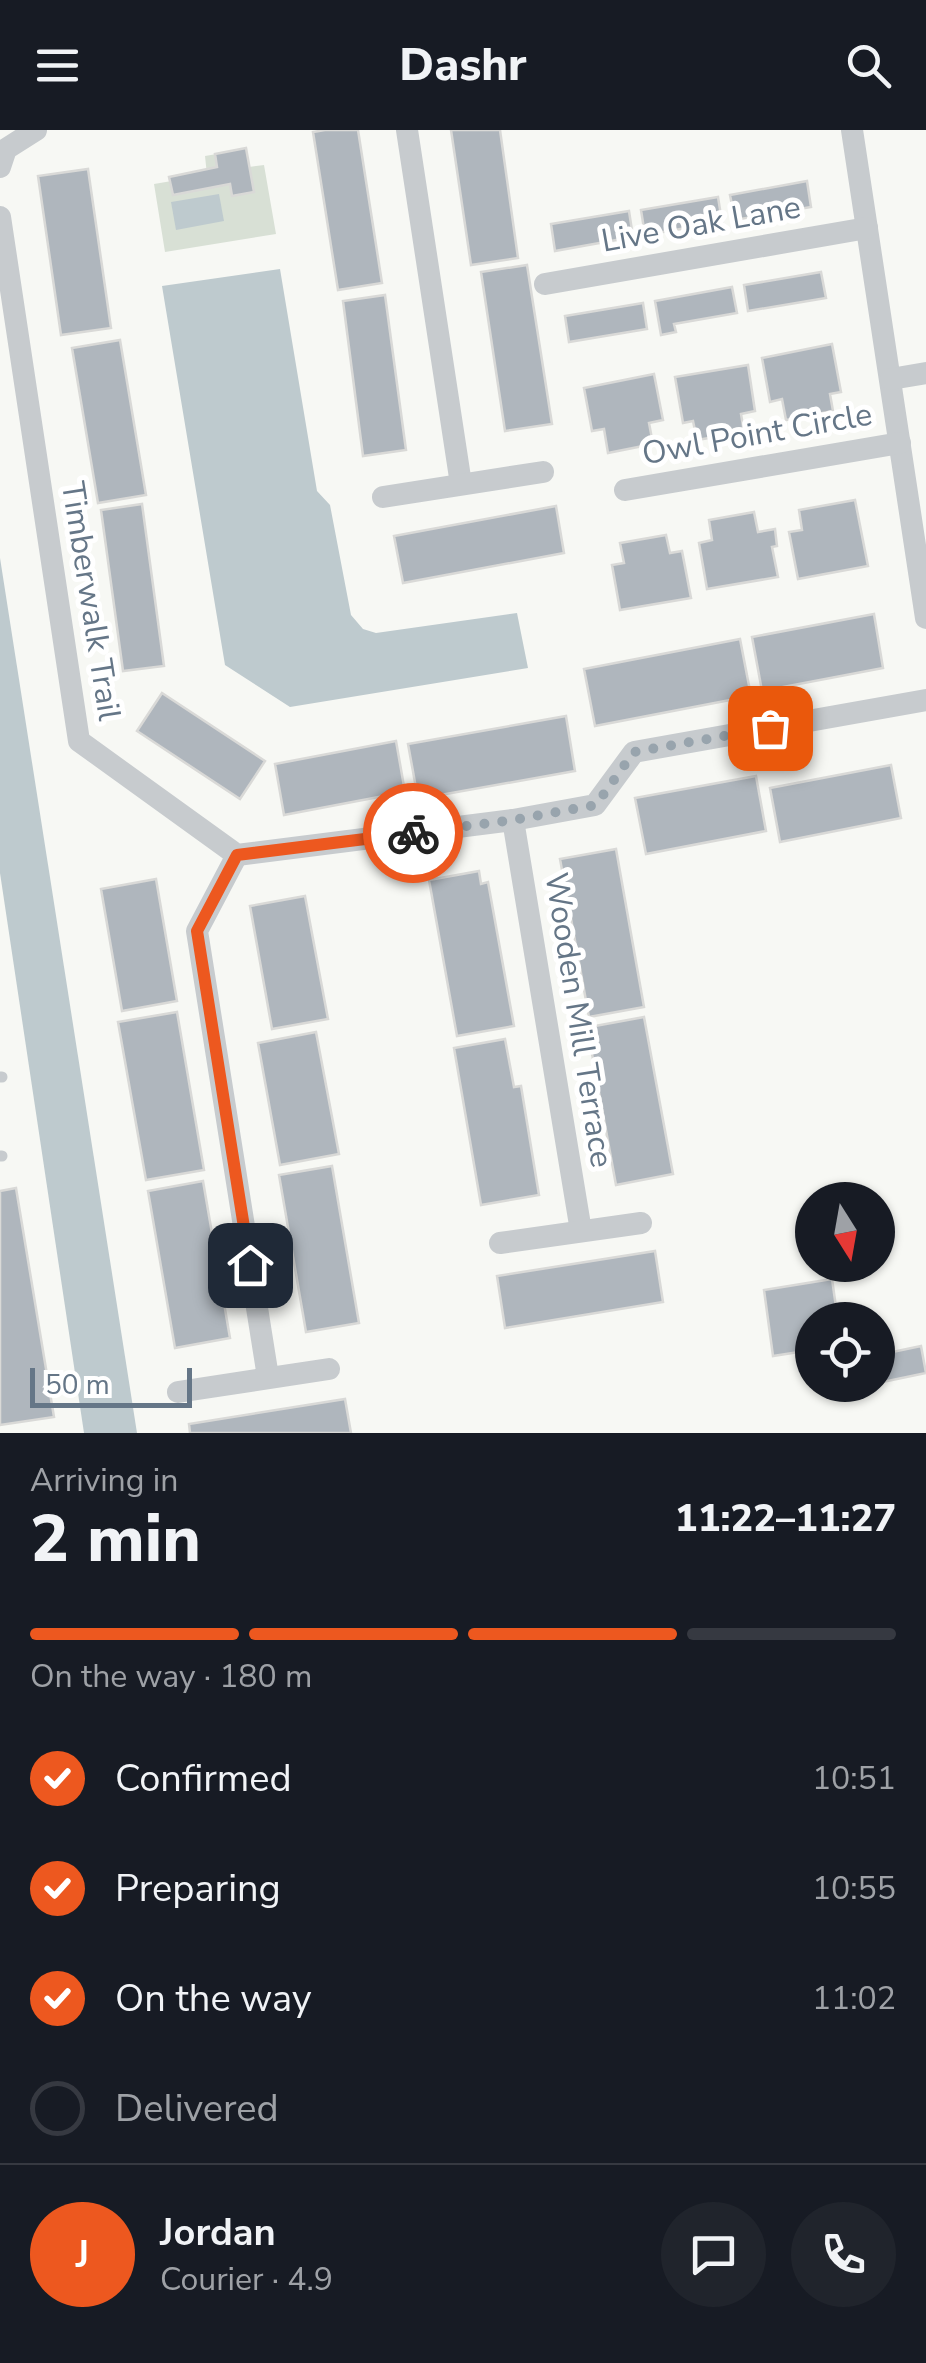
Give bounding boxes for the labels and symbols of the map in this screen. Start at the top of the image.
street label: Live Oak Lane [598,185,804,263]
street label: Owl Point Circle [639,393,875,475]
street label: Timberwalk Trail [51,478,131,724]
pin [728,686,813,771]
courier [363,783,463,883]
street label: Wooden Mill Terrace [534,869,624,1171]
north arrow [795,1182,895,1282]
pin [208,1223,293,1308]
scale bar [30,1363,192,1408]

